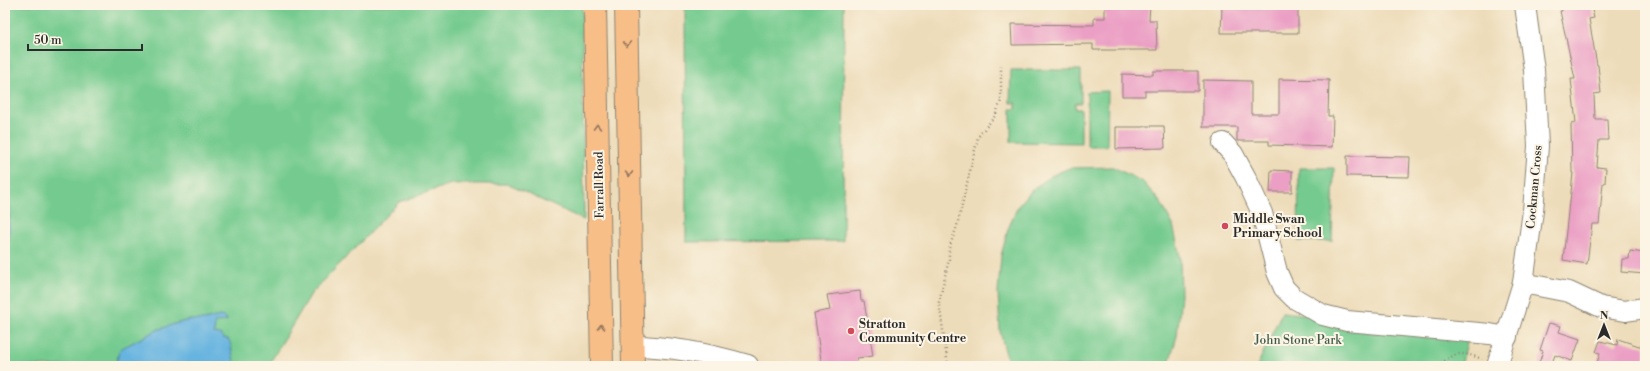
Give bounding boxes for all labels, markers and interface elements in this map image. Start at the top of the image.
scale bar [28,26,142,52]
text: 50 m [34,33,62,48]
one-way arrow [623,41,631,47]
one-way arrow [593,124,602,130]
street label: Cockman Cross [1523,145,1546,230]
street label: Farrall Road [591,151,608,219]
one-way arrow [625,171,633,177]
place label: Middle Swan Primary School [1233,212,1322,241]
marker: Middle Swan Primary School [1220,221,1230,231]
north arrow [1584,305,1624,345]
text: N [1600,309,1609,323]
place label: Stratton Community Centre [859,317,967,346]
one-way arrow [597,324,605,330]
marker: Stratton Community Centre [846,326,856,336]
park label: John Stone Park [1253,333,1342,348]

